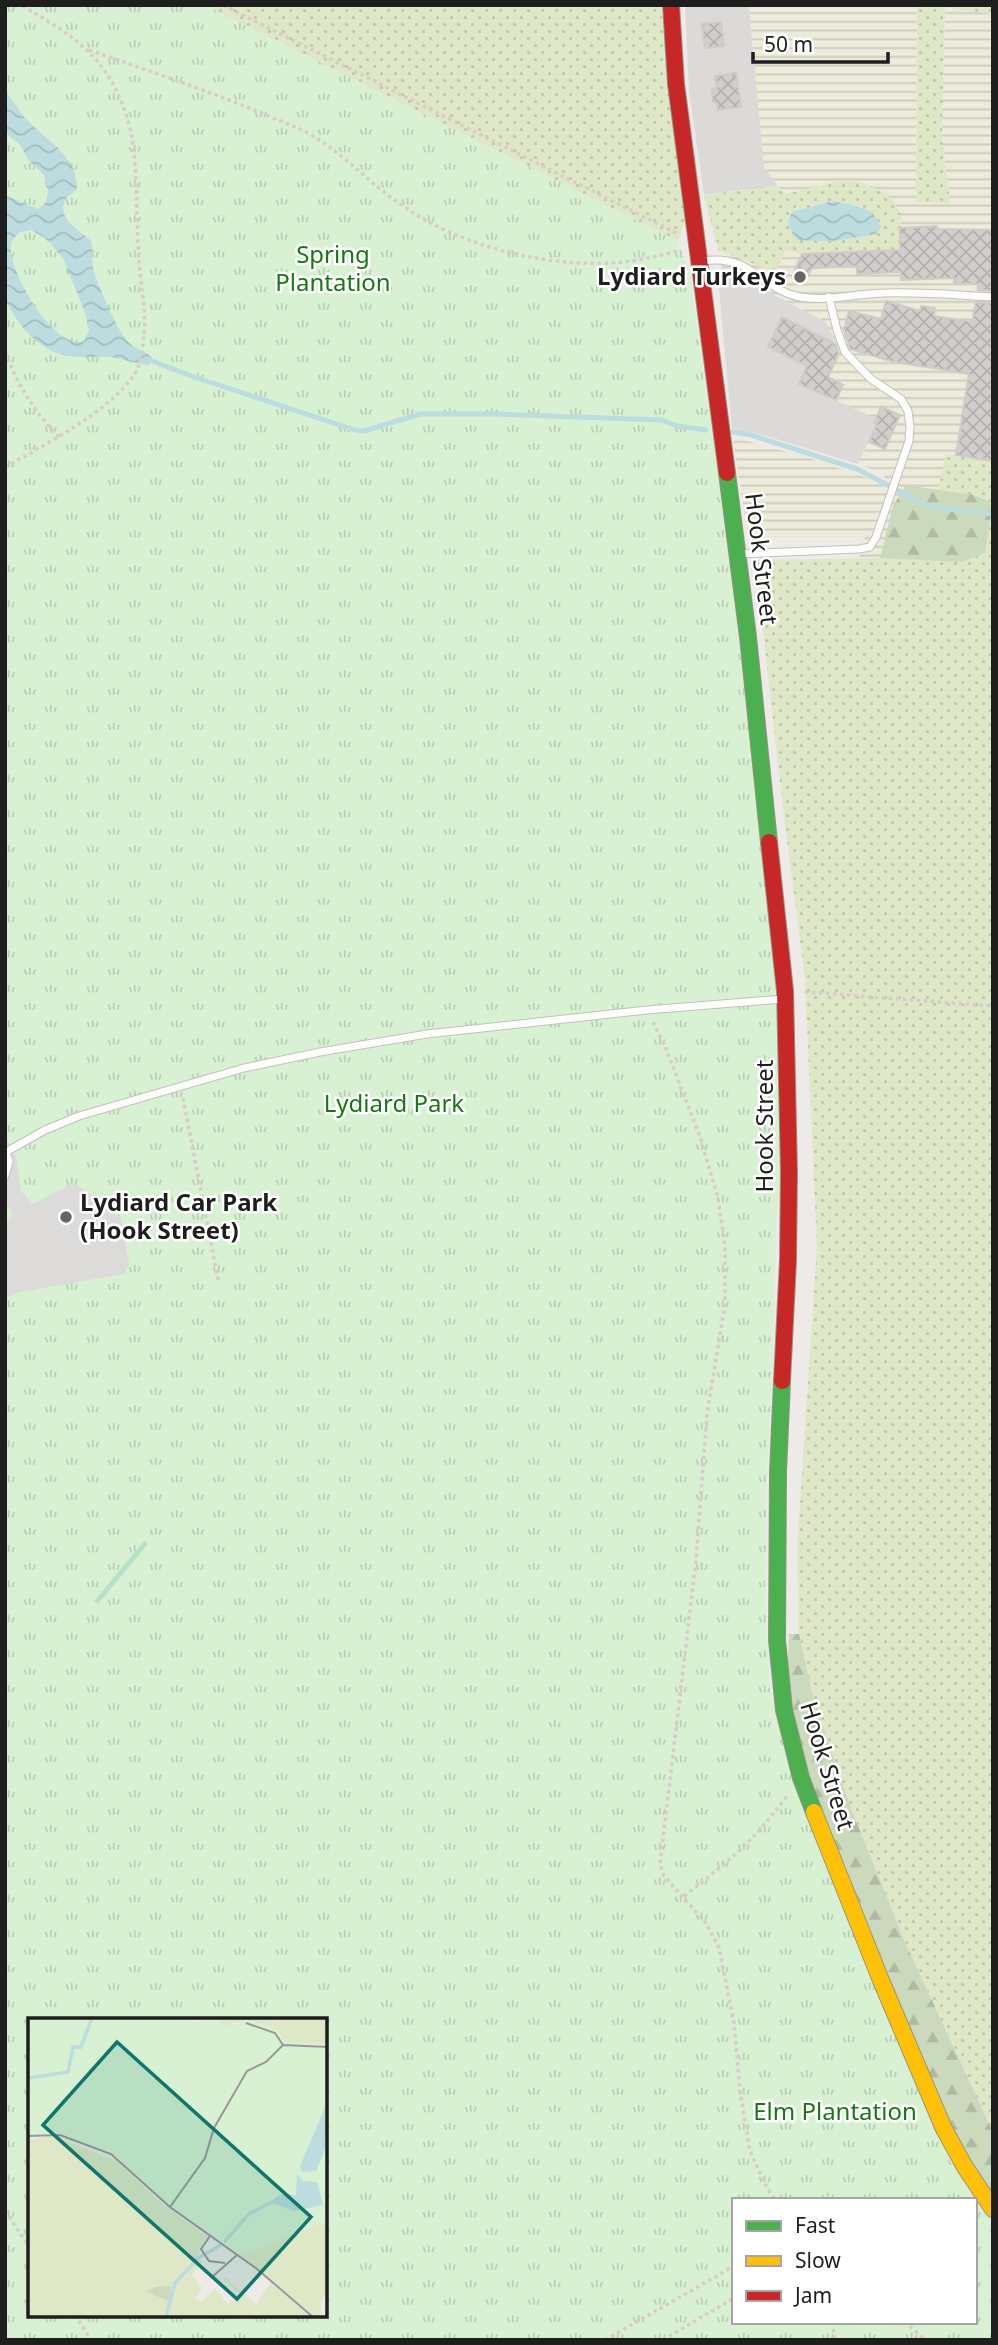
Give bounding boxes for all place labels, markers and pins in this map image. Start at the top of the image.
place label: Lydiard Turkeys [597,259,786,292]
marker: Lydiard Turkeys [792,269,808,285]
place label: Lydiard Car Park (Hook Street) [80,1185,277,1246]
marker: Lydiard Car Park (Hook Street) [58,1209,74,1225]

